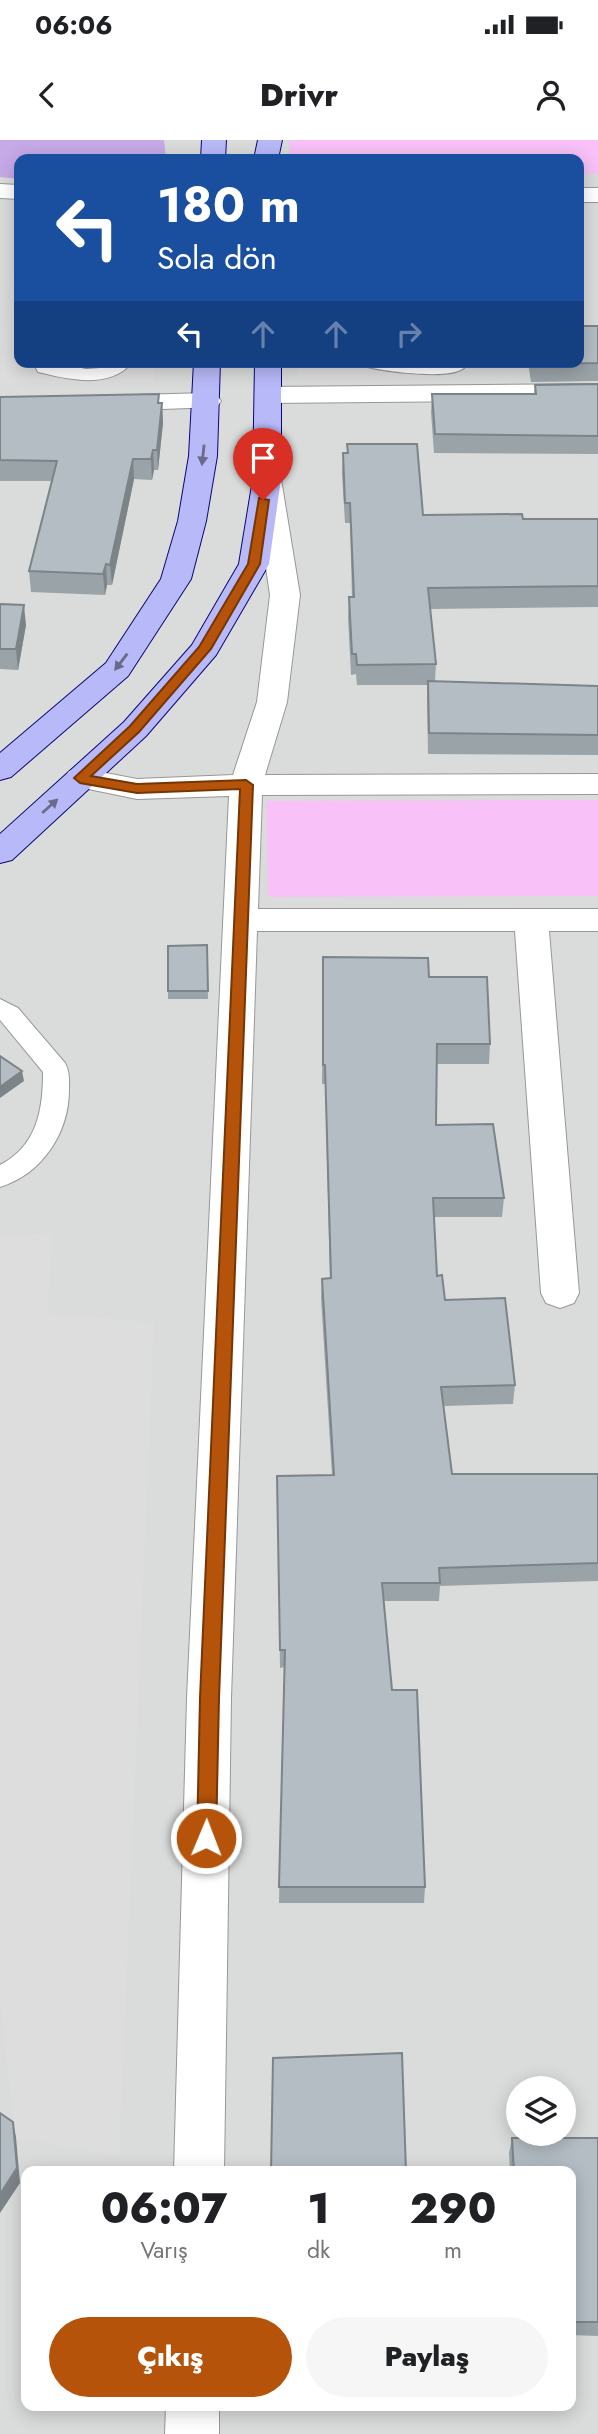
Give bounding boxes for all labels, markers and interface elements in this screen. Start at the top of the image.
text: 06:06 [35,6,113,44]
text: Drivr [260,72,338,118]
icon: back [28,76,66,114]
icon: person [532,76,570,114]
text: 180 m [157,170,300,240]
icon: left [42,182,133,273]
text: Sola dön [157,235,277,281]
icon: left [171,315,209,353]
icon: ahead [244,315,282,353]
icon: ahead [317,315,355,353]
icon: right [390,315,428,353]
pin [233,428,293,500]
icon: arrive [244,439,282,477]
one-way arrow [197,444,208,466]
one-way arrow [113,653,128,671]
one-way arrow [41,798,58,814]
position arrow [169,1801,243,1875]
map controls [506,2076,576,2146]
button: layers [506,2076,576,2146]
text: 06:07 [101,2178,227,2239]
text: 1 [307,2178,330,2239]
text: 290 [410,2178,496,2239]
text: Varış [140,2233,188,2267]
text: dk [307,2233,330,2267]
text: m [444,2233,462,2267]
button: Çıkış [49,2317,292,2397]
button: Paylaş [306,2317,548,2397]

